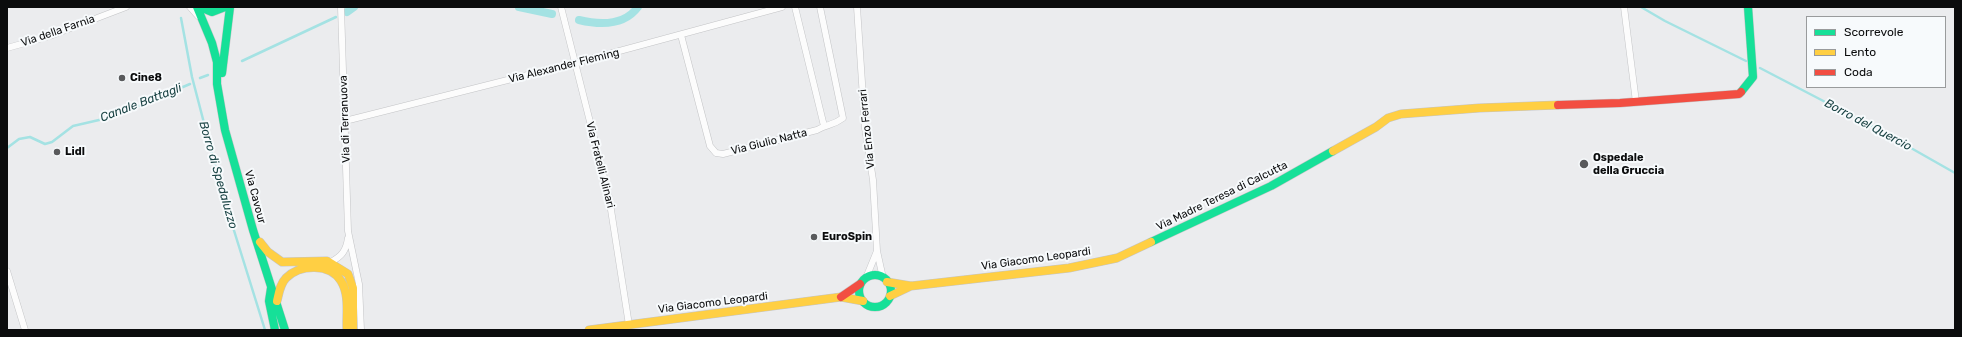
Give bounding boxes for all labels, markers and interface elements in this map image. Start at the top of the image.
street label: Via della Farnia [19,12,97,50]
legend [1806,16,1946,88]
text: Scorrevole [1844,25,1903,39]
text: Lento [1844,45,1876,59]
street label: Via Alexander Fleming [507,46,621,86]
text: Coda [1844,65,1873,79]
place label: Cine8 [130,71,162,85]
marker: Cine8 [117,73,127,83]
street label: Via di Terranuova [337,75,353,163]
water label: Canale Battagli [98,81,184,125]
street label: Via Enzo Ferrari [856,88,878,170]
water label: Borro del Quercio [1822,96,1914,154]
water label: Borro di Spedaluzzo [196,119,240,231]
street label: Via Fratelli Alinari [583,121,617,209]
street label: Via Giulio Natta [730,126,808,158]
place label: Lidl [65,145,85,159]
marker: Lidl [52,147,62,157]
place label: Ospedale della Gruccia [1593,151,1664,177]
street label: Via Madre Teresa di Calcutta [1154,158,1290,234]
marker: Ospedale della Gruccia [1578,158,1590,170]
street label: Via Cavour [242,169,268,225]
place label: EuroSpin [822,230,872,244]
marker: EuroSpin [809,232,819,242]
street label: Via Giacomo Leopardi [980,245,1092,273]
street label: Via Giacomo Leopardi [657,290,769,316]

